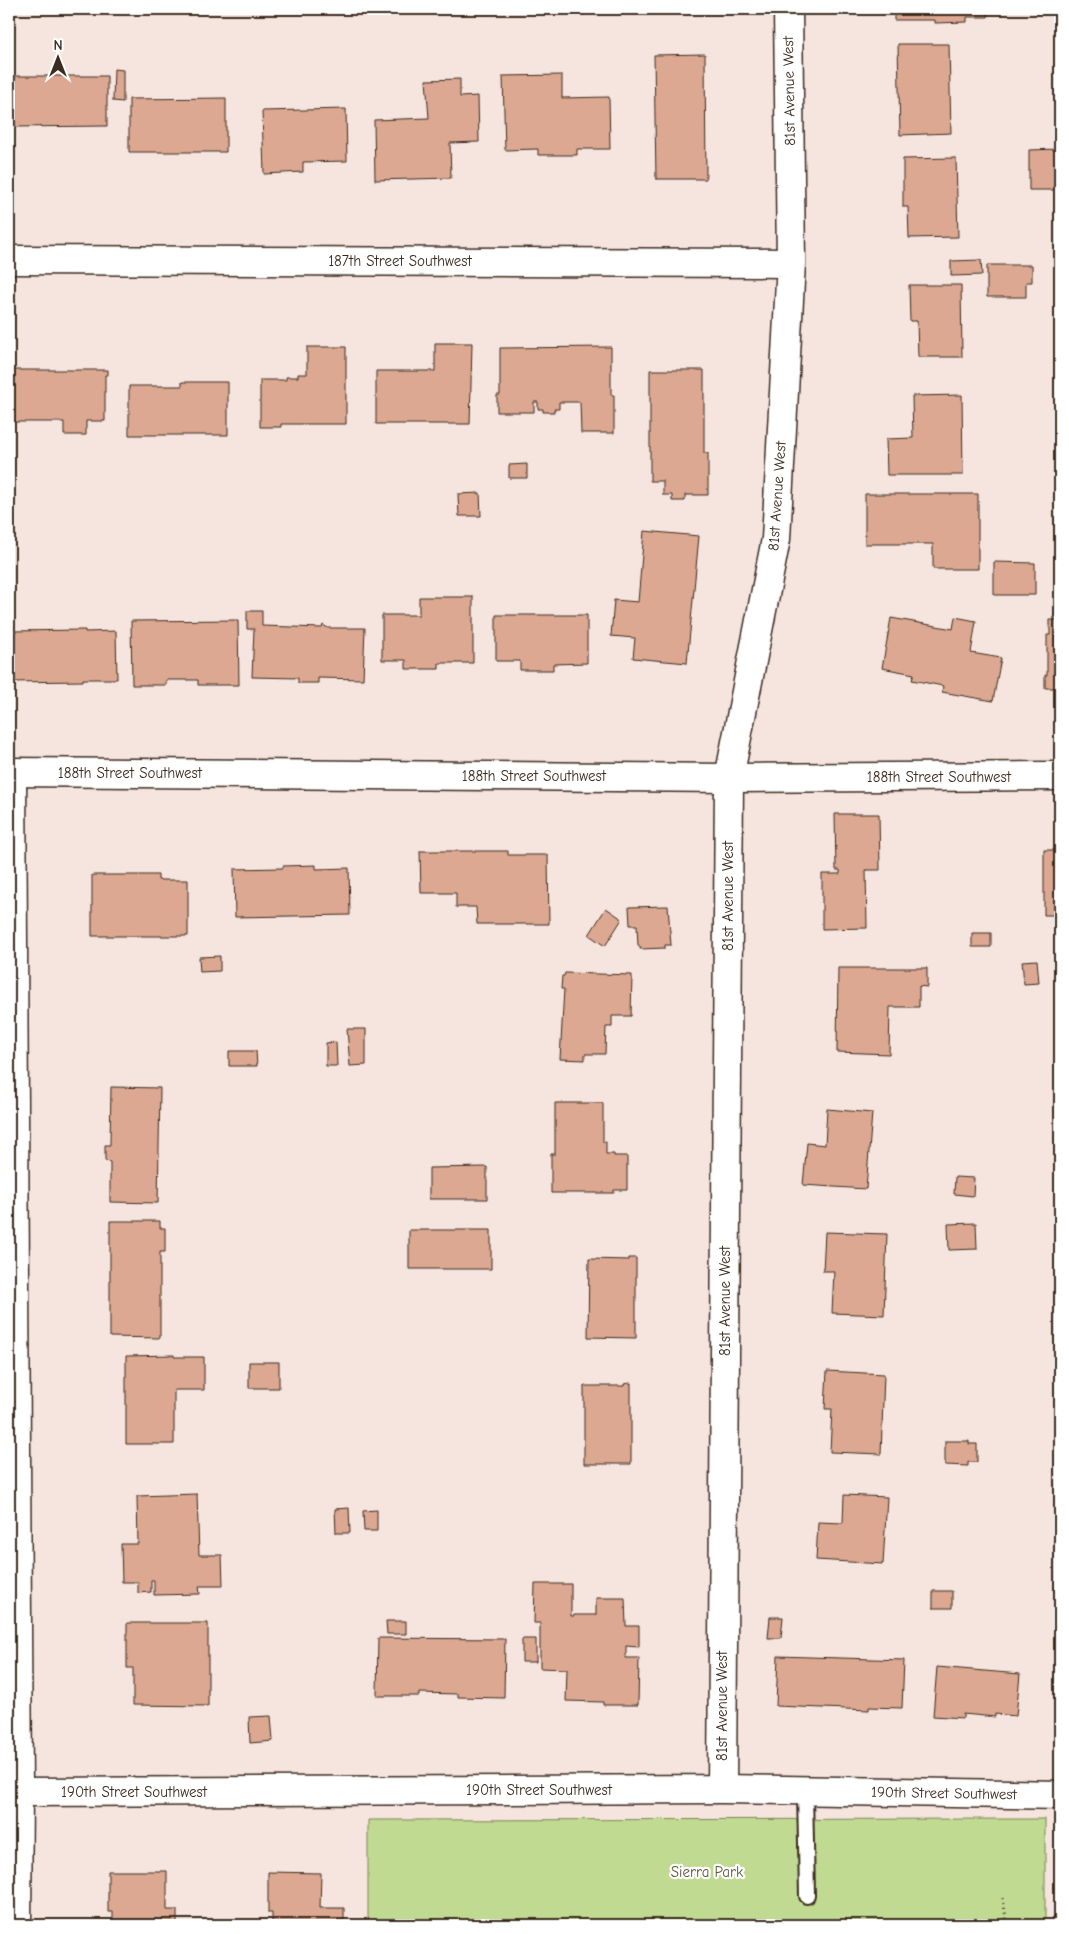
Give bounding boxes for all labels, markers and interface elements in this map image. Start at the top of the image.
north arrow [32,32,82,82]
street label: 81st Avenue West [779,35,799,146]
text: N [53,37,63,54]
street label: 187th Street Southwest [328,252,473,270]
street label: 81st Avenue West [764,440,790,551]
street label: 188th Street Southwest [58,764,203,782]
street label: 188th Street Southwest [462,767,607,785]
street label: 188th Street Southwest [867,768,1012,786]
street label: 81st Avenue West [719,840,737,951]
street label: 81st Avenue West [716,1245,734,1356]
street label: 81st Avenue West [713,1650,731,1761]
street label: 190th Street Southwest [466,1781,613,1799]
street label: 190th Street Southwest [61,1783,208,1801]
street label: 190th Street Southwest [871,1783,1018,1803]
park label: Sierra Park [671,1863,744,1881]

